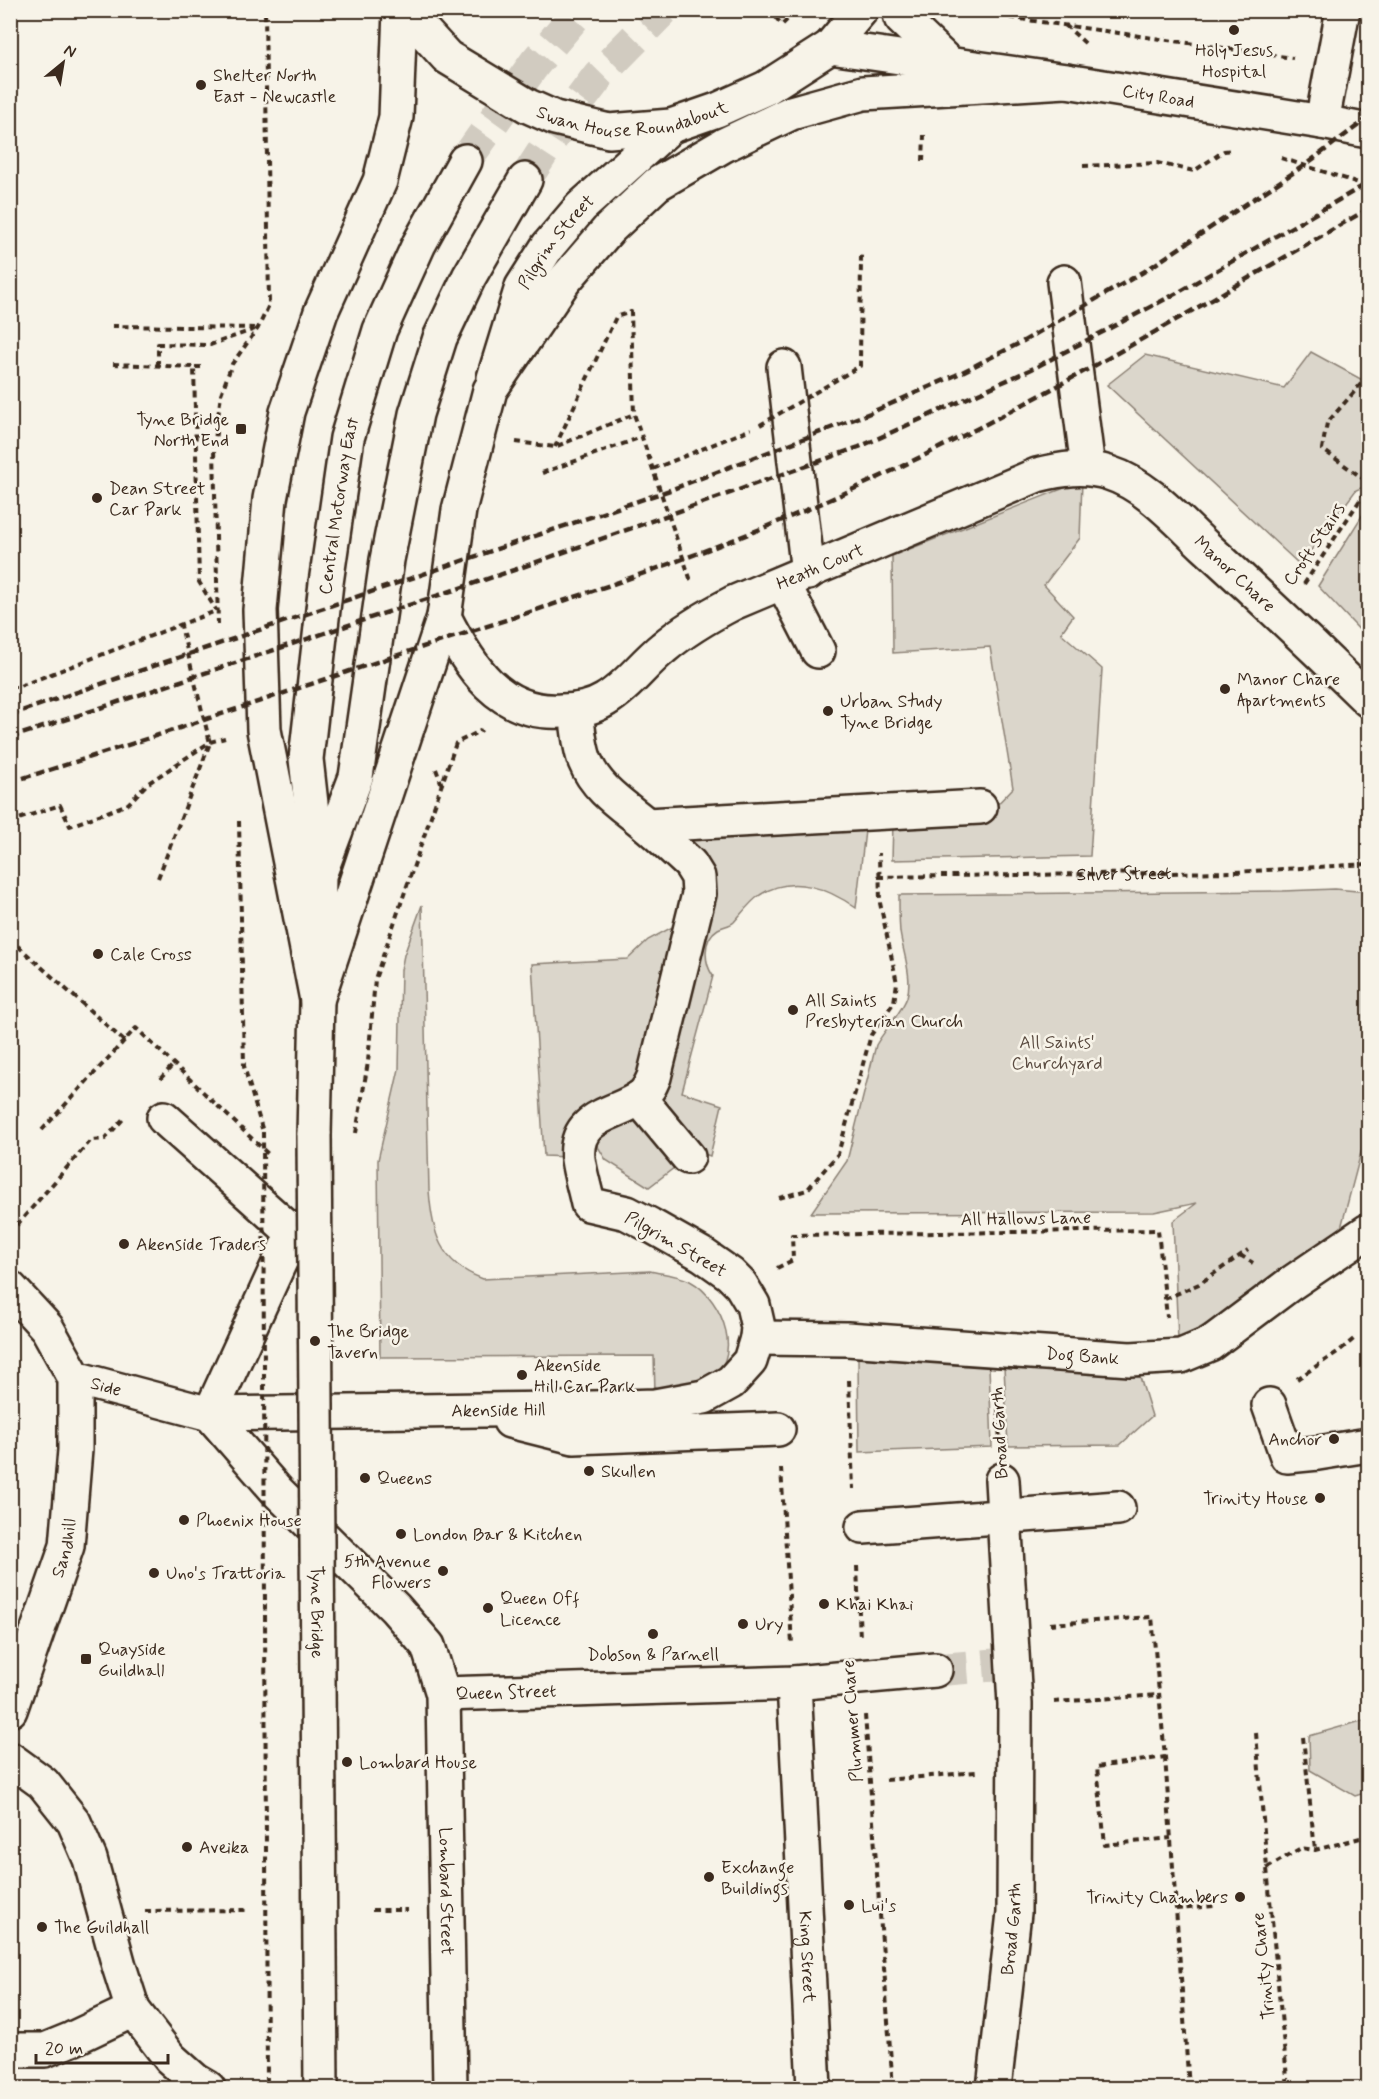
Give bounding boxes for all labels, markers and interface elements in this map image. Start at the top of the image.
marker: Holy Jesus Hospital [1227,23,1241,37]
north arrow [33,33,93,93]
place label: Holy Jesus Hospital [1195,39,1273,84]
text: N [60,40,80,63]
place label: Shelter North East - Newcastle [213,64,336,109]
marker: Shelter North East - Newcastle [194,78,208,92]
street label: City Road [1120,79,1196,114]
street label: Swan House Roundabout [532,95,732,145]
street label: Pilgrim Street [513,189,600,294]
place label: Tyne Bridge North End [136,408,229,453]
street label: Central Motorway East [314,414,366,596]
marker: Tyne Bridge North End [234,422,248,436]
place label: Dean Street Car Park [109,477,206,522]
marker: Dean Street Car Park [90,491,104,505]
street label: Croft Stairs [1278,498,1351,591]
street label: Manor Chare [1188,531,1280,618]
street label: Heath Court [773,538,867,596]
place label: Manor Chare Apartments [1237,668,1340,714]
marker: Manor Chare Apartments [1218,682,1232,696]
place label: Urban Study Tyne Bridge [840,690,942,735]
marker: Urban Study Tyne Bridge [821,704,835,718]
street label: Silver Street [1076,862,1172,887]
place label: Cale Cross [110,943,192,967]
marker: Cale Cross [91,947,105,961]
place label: All Saints Presbyterian Church [805,989,963,1034]
marker: All Saints Presbyterian Church [786,1003,800,1017]
park label: All Saints' Churchyard [1011,1031,1103,1076]
street label: Pilgrim Street [620,1206,731,1285]
street label: All Hallows Lane [961,1206,1091,1232]
place label: Akenside Traders [136,1233,266,1257]
marker: Akenside Traders [117,1237,131,1251]
place label: The Bridge Tavern [327,1320,409,1365]
marker: The Bridge Tavern [308,1334,322,1348]
street label: Dog Bank [1045,1342,1120,1371]
place label: Akenside Hill Car Park [534,1354,635,1399]
marker: Akenside Hill Car Park [515,1368,529,1382]
street label: Side [88,1372,124,1403]
street label: Broad Garth [986,1386,1014,1480]
street label: Akenside Hill [451,1398,546,1424]
place label: Anchor [1268,1428,1322,1452]
marker: Anchor [1327,1432,1341,1446]
place label: Skullen [601,1460,656,1484]
marker: Skullen [582,1464,596,1478]
place label: Queens [377,1467,432,1491]
marker: Queens [358,1471,372,1485]
place label: Trinity House [1203,1487,1308,1511]
marker: Trinity House [1313,1491,1327,1505]
place label: Phoenix House [196,1509,302,1533]
marker: Phoenix House [177,1513,191,1527]
street label: Sandhill [46,1518,82,1581]
place label: London Bar & Kitchen [413,1523,582,1547]
marker: London Bar & Kitchen [394,1527,408,1541]
place label: 5th Avenue Flowers [344,1550,431,1595]
place label: Uno's Trattoria [166,1562,285,1586]
marker: 5th Avenue Flowers [436,1564,450,1578]
street label: Tyne Bridge [304,1565,329,1658]
marker: Uno's Trattoria [147,1566,161,1580]
place label: Queen Off Licence [500,1587,579,1632]
place label: Khai Khai [836,1593,913,1617]
marker: Khai Khai [817,1597,831,1611]
marker: Queen Off Licence [481,1601,495,1615]
place label: Ury [755,1613,783,1637]
marker: Ury [736,1617,750,1631]
marker: Dobson & Parnell [646,1627,660,1641]
place label: Quayside Guildhall [98,1638,166,1683]
place label: Dobson & Parnell [587,1643,719,1667]
marker: Quayside Guildhall [79,1652,93,1666]
street label: Plummer Chare [837,1659,869,1783]
street label: Queen Street [455,1679,557,1707]
place label: Lombard House [359,1751,477,1775]
marker: Lombard House [340,1755,354,1769]
street label: Lombard Street [432,1827,459,1955]
place label: Aveika [199,1836,249,1860]
marker: Aveika [180,1840,194,1854]
place label: Exchange Buildings [721,1856,794,1903]
marker: Exchange Buildings [702,1870,716,1884]
street label: Broad Garth [996,1883,1027,1976]
place label: Trinity Chambers [1086,1886,1228,1910]
marker: Trinity Chambers [1233,1890,1247,1904]
place label: Lui's [861,1894,896,1918]
marker: Lui's [842,1898,856,1912]
street label: King Street [792,1910,821,2004]
street label: Trinity Chare [1246,1911,1282,2021]
place label: The Guildhall [54,1916,149,1940]
marker: The Guildhall [35,1920,49,1934]
scale bar [36,2027,168,2065]
text: 20 m [45,2037,83,2061]

